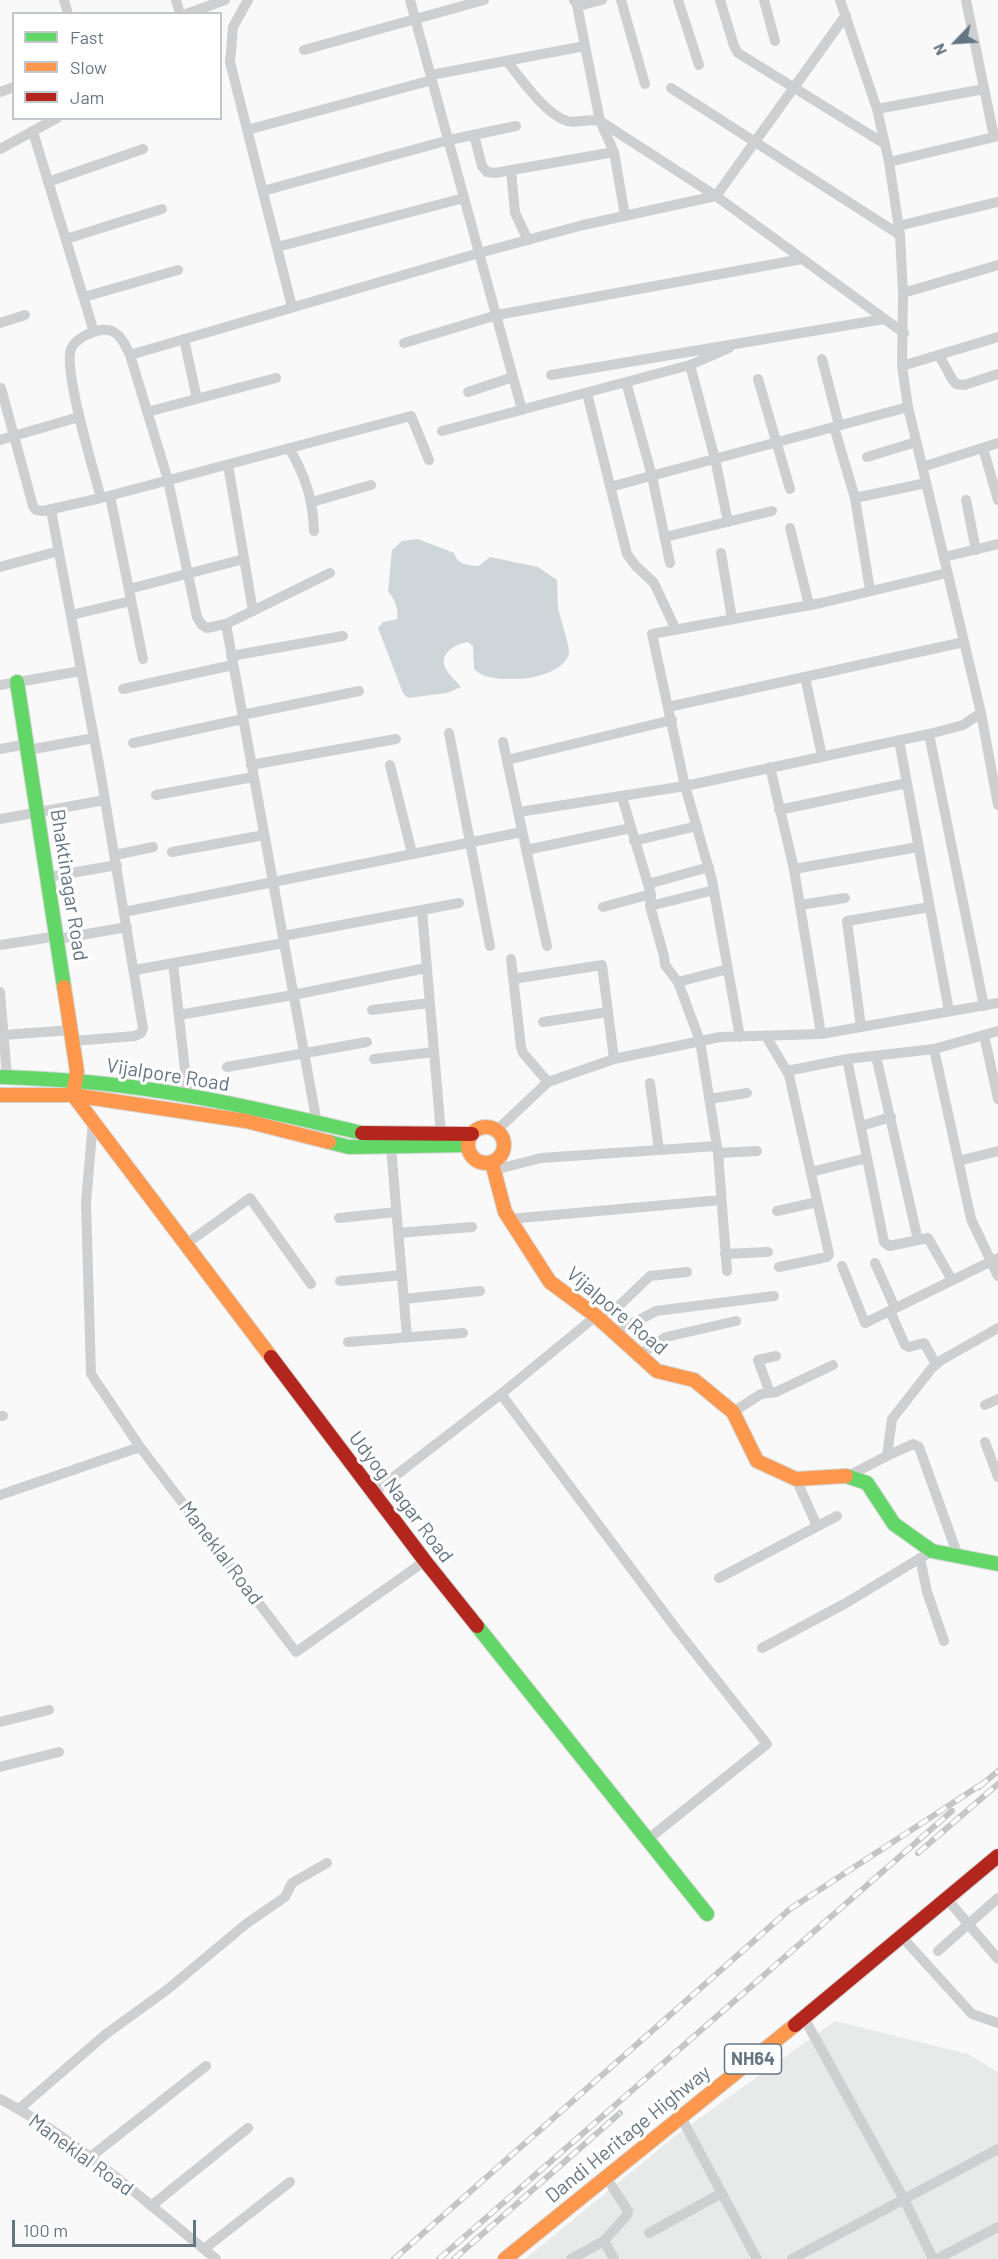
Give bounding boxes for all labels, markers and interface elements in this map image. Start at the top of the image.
legend [12,12,222,120]
north arrow [926,12,986,72]
text: Fast [70,26,104,48]
text: N [928,41,950,59]
text: Slow [70,56,107,78]
text: Jam [70,86,104,108]
street label: Bhaktinagar Road [45,807,93,963]
street label: Vijalpore Road [105,1053,231,1097]
street label: Vijalpore Road [562,1262,672,1360]
street label: Udyog Nagar Road [344,1426,458,1568]
street label: Maneklal Road [174,1496,268,1610]
road number: NH64 [724,2044,782,2074]
street label: Dandi Heritage Highway [541,2060,715,2208]
street label: Maneklal Road [24,2109,138,2201]
scale bar [15,2208,200,2246]
text: 100 m [23,2219,68,2241]

